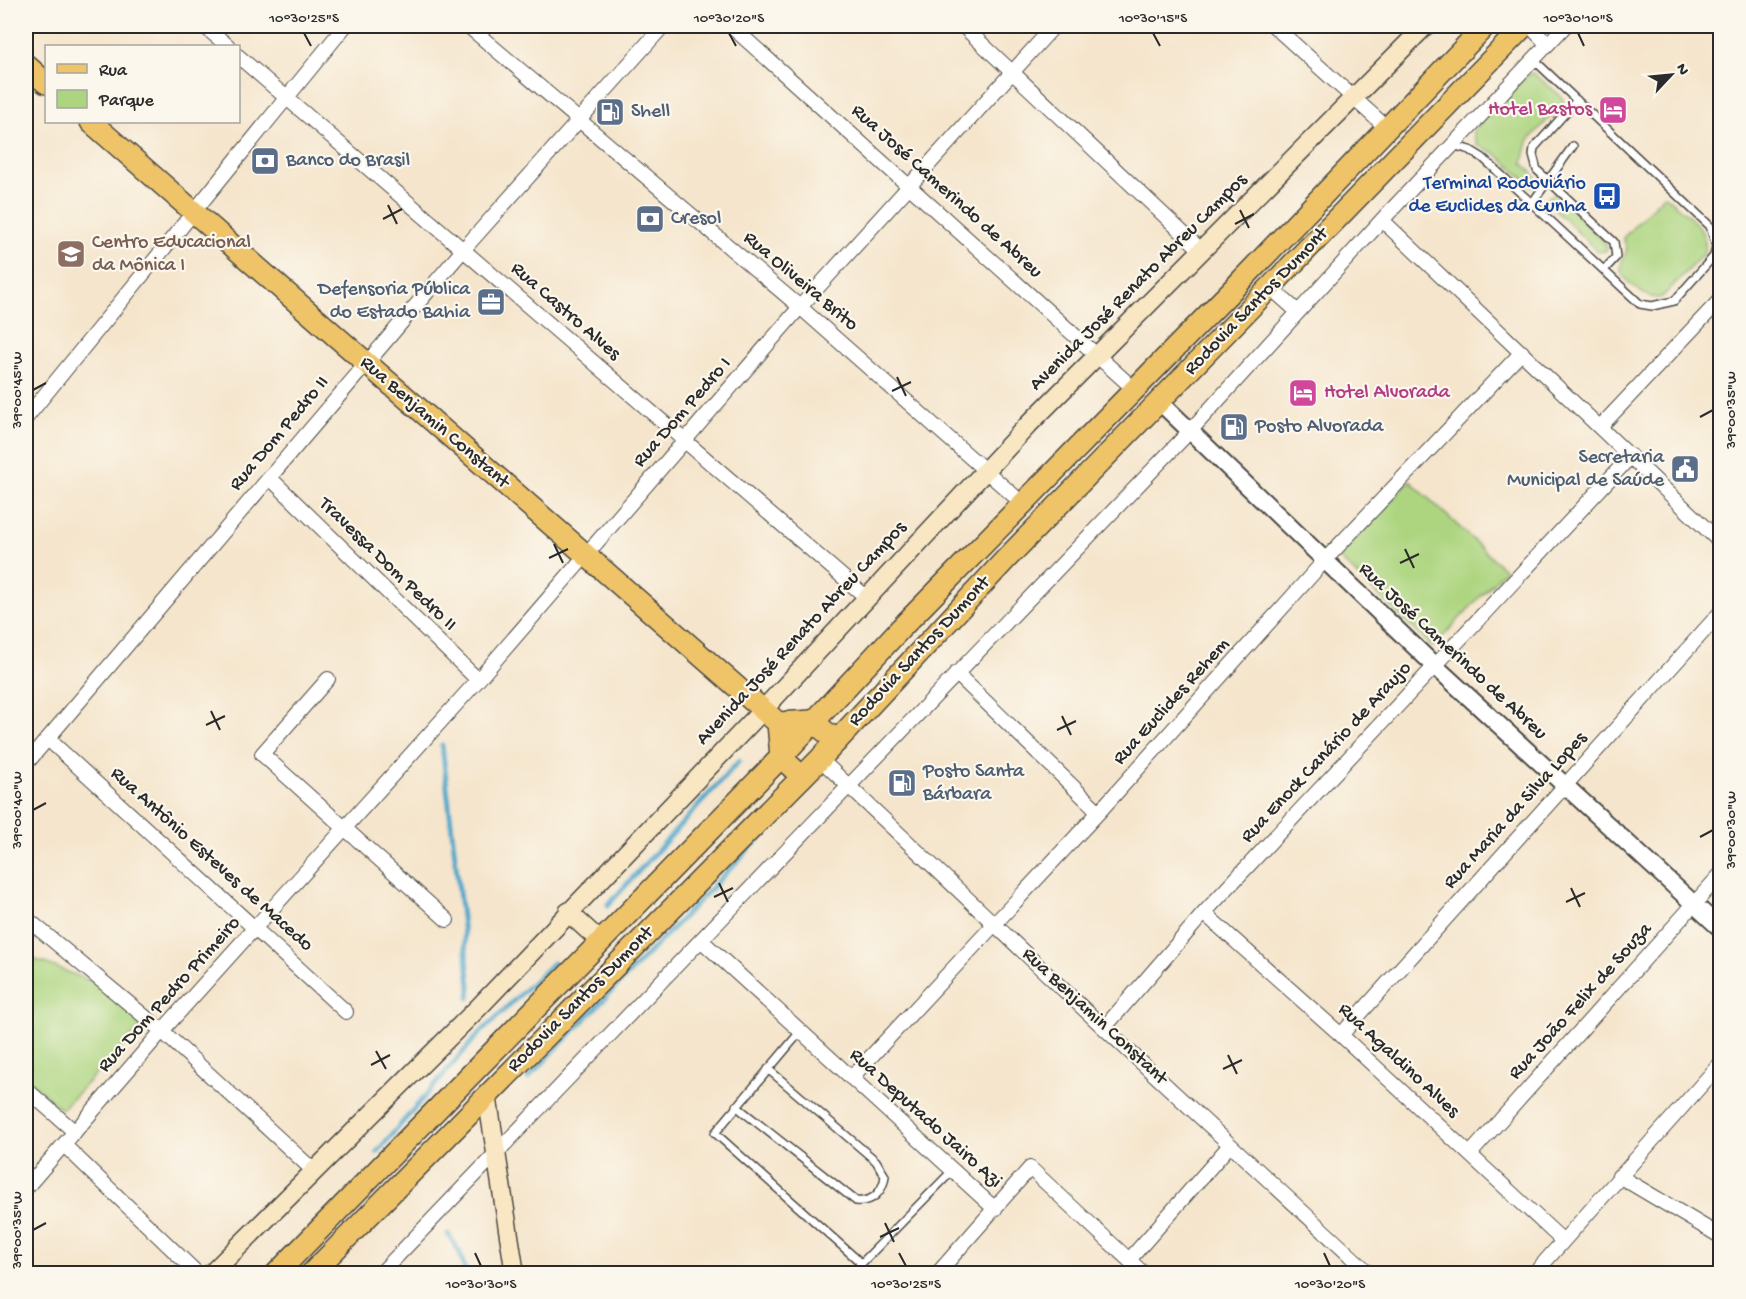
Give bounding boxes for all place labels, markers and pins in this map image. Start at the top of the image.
hotel icon: Hotel Bastos [1597,94,1629,126]
fuel station icon: Shell [594,96,626,128]
place label: Hotel Bastos [1488,99,1593,122]
place label: Shell [631,101,670,124]
bank icon: Banco do Brasil [249,145,281,177]
place label: Banco do Brasil [285,150,410,173]
place label: Terminal Rodoviário de Euclides da Cunha [1409,173,1587,219]
bus stop icon: Terminal Rodoviário de Euclides da Cunha [1591,180,1623,212]
bank icon: Cresol [634,203,666,235]
place label: Cresol [671,208,721,231]
place label: Centro Educacional da Mônica I [92,232,251,278]
school or university icon: Centro Educacional da Mônica I [55,238,87,270]
place label: Defensoria Pública do Estado Bahia [316,279,471,325]
office icon: Defensoria Pública do Estado Bahia [475,286,507,318]
hotel icon: Hotel Alvorada [1287,377,1319,409]
place label: Hotel Alvorada [1324,382,1451,405]
fuel station icon: Posto Alvorada [1218,411,1250,443]
place label: Posto Alvorada [1254,416,1384,439]
place label: Secretaria Municipal de Saúde [1507,447,1665,493]
public building icon: Secretaria Municipal de Saúde [1669,453,1701,485]
place label: Posto Santa Bárbara [922,761,1025,807]
fuel station icon: Posto Santa Bárbara [886,767,918,799]

